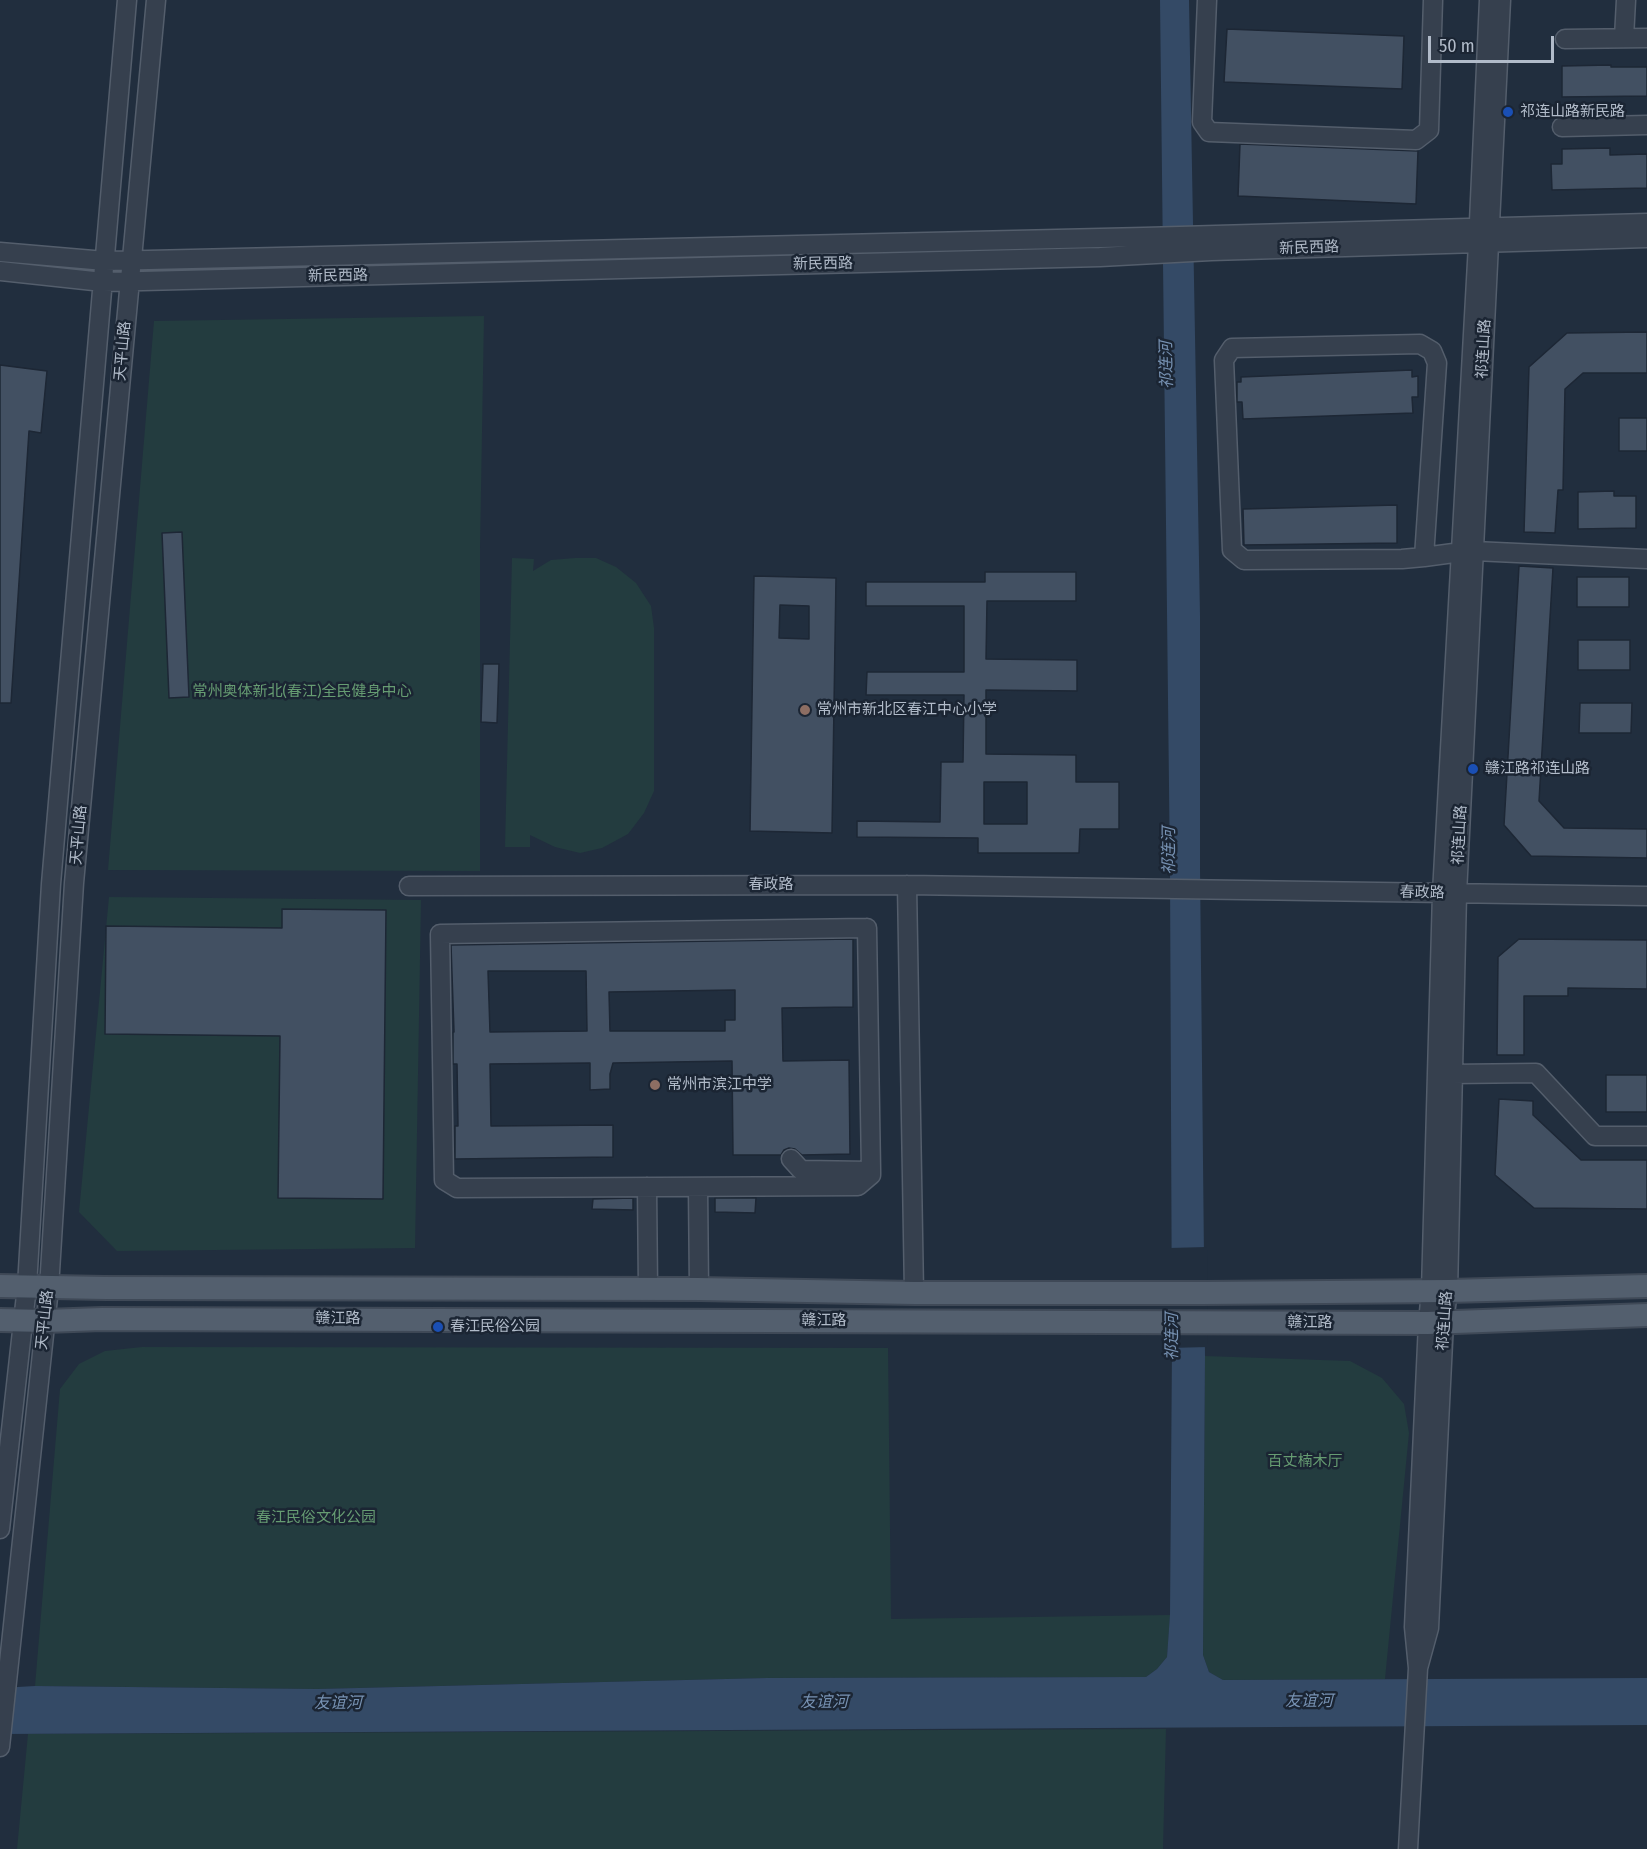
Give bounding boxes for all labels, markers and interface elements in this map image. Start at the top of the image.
scale bar [1431,24,1557,62]
text: 50 m [1439,35,1475,57]
place label: 祁连山路新民路 [1520,103,1625,121]
marker: 祁连山路新民路 [1501,105,1515,119]
street label: 新民西路 [1279,238,1339,258]
street label: 新民西路 [793,254,853,274]
street label: 新民西路 [308,266,368,286]
street label: 祁连山路 [1473,319,1495,379]
street label: 天平山路 [111,320,135,382]
water label: 祁连河 [1157,341,1177,389]
park label: 常州奥体新北(春江)全民健身中心 [193,683,411,701]
place label: 常州市新北区春江中心小学 [817,701,997,719]
marker: 常州市新北区春江中心小学 [798,703,812,717]
place label: 赣江路祁连山路 [1485,760,1590,778]
marker: 赣江路祁连山路 [1466,762,1480,776]
street label: 天平山路 [67,804,91,866]
street label: 祁连山路 [1449,805,1471,865]
water label: 祁连河 [1160,827,1180,875]
street label: 春政路 [749,876,793,894]
street label: 春政路 [1399,884,1445,902]
place label: 常州市滨江中学 [667,1076,772,1094]
marker: 常州市滨江中学 [648,1078,662,1092]
street label: 天平山路 [33,1289,57,1351]
street label: 祁连山路 [1434,1290,1456,1352]
street label: 赣江路 [316,1310,360,1328]
street label: 赣江路 [802,1312,846,1330]
water label: 祁连河 [1163,1313,1183,1361]
street label: 赣江路 [1288,1314,1332,1332]
place label: 春江民俗公园 [450,1318,540,1336]
marker: 春江民俗公园 [431,1320,445,1334]
park label: 百丈楠木厅 [1268,1453,1342,1471]
park label: 春江民俗文化公园 [256,1509,376,1527]
water label: 友谊河 [1285,1692,1333,1712]
water label: 友谊河 [800,1693,848,1713]
water label: 友谊河 [314,1694,362,1714]

